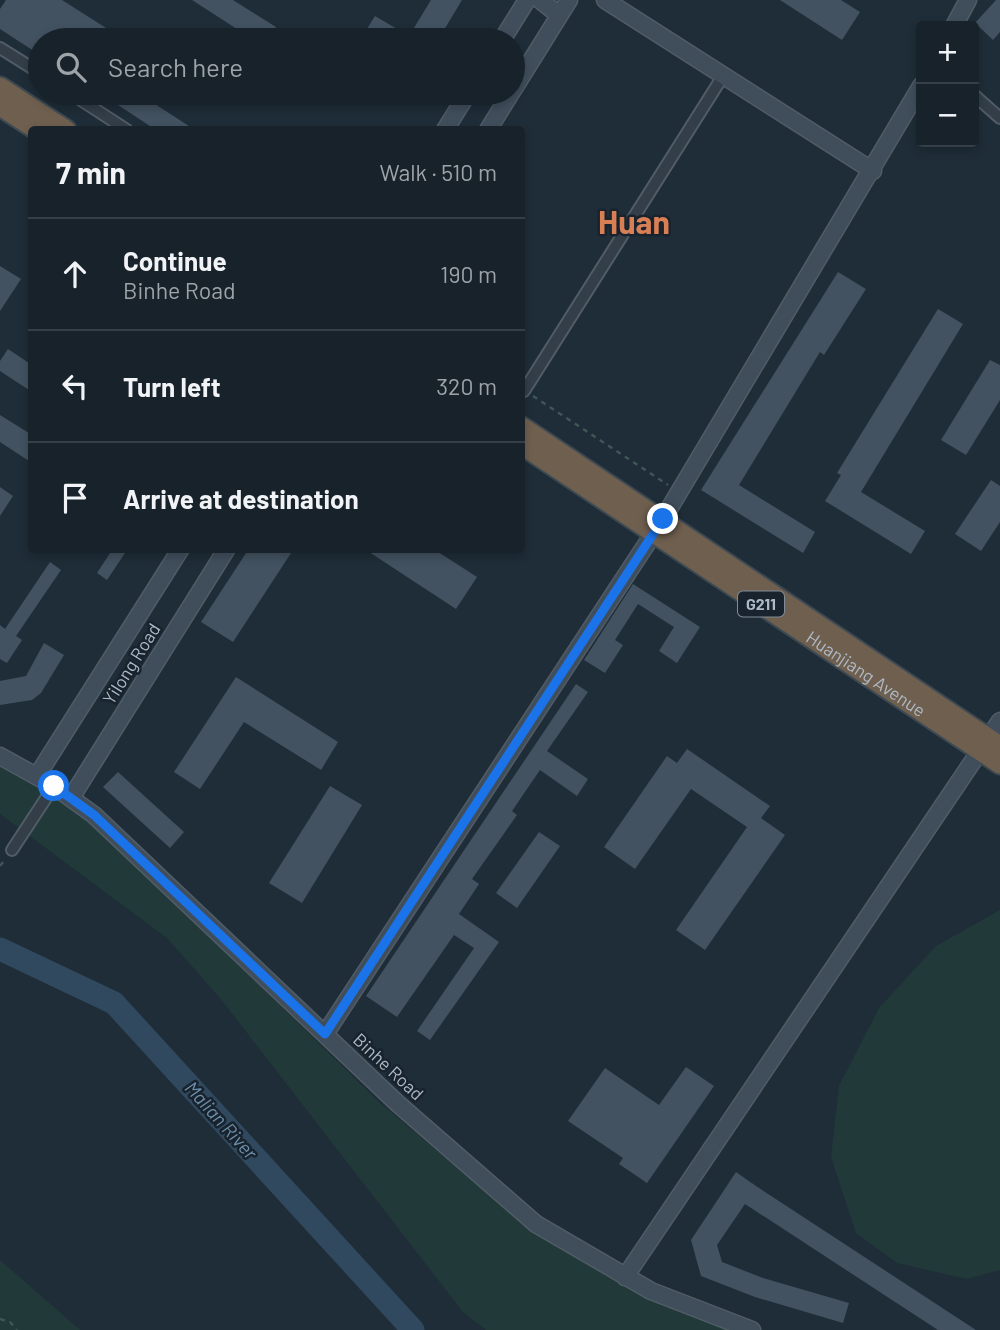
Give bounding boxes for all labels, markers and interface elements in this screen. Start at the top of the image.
map controls [916,21,979,147]
button: + [916,21,979,84]
search box [28,28,525,105]
icon: search [52,48,90,86]
text: Search here [108,51,243,82]
button: − [916,84,979,147]
text: 7 min [56,154,126,190]
text: Walk · 510 m [379,158,497,186]
district label: Huan [598,202,670,240]
text: Continue [123,245,227,276]
icon: ahead [56,255,94,293]
text: 190 m [440,260,497,288]
text: Binhe Road [123,276,236,304]
icon: left [56,367,94,405]
text: Turn left [123,371,221,402]
text: 320 m [436,372,497,400]
icon: arrive [56,479,94,517]
text: Arrive at destination [123,483,359,514]
route end [647,503,678,534]
road number: G211 [738,592,784,617]
street label: Yilong Road [98,619,165,708]
street label: Huanjiang Avenue [802,626,930,721]
route start [38,770,69,801]
street label: Binhe Road [349,1028,428,1104]
water label: Malian River [180,1076,263,1164]

